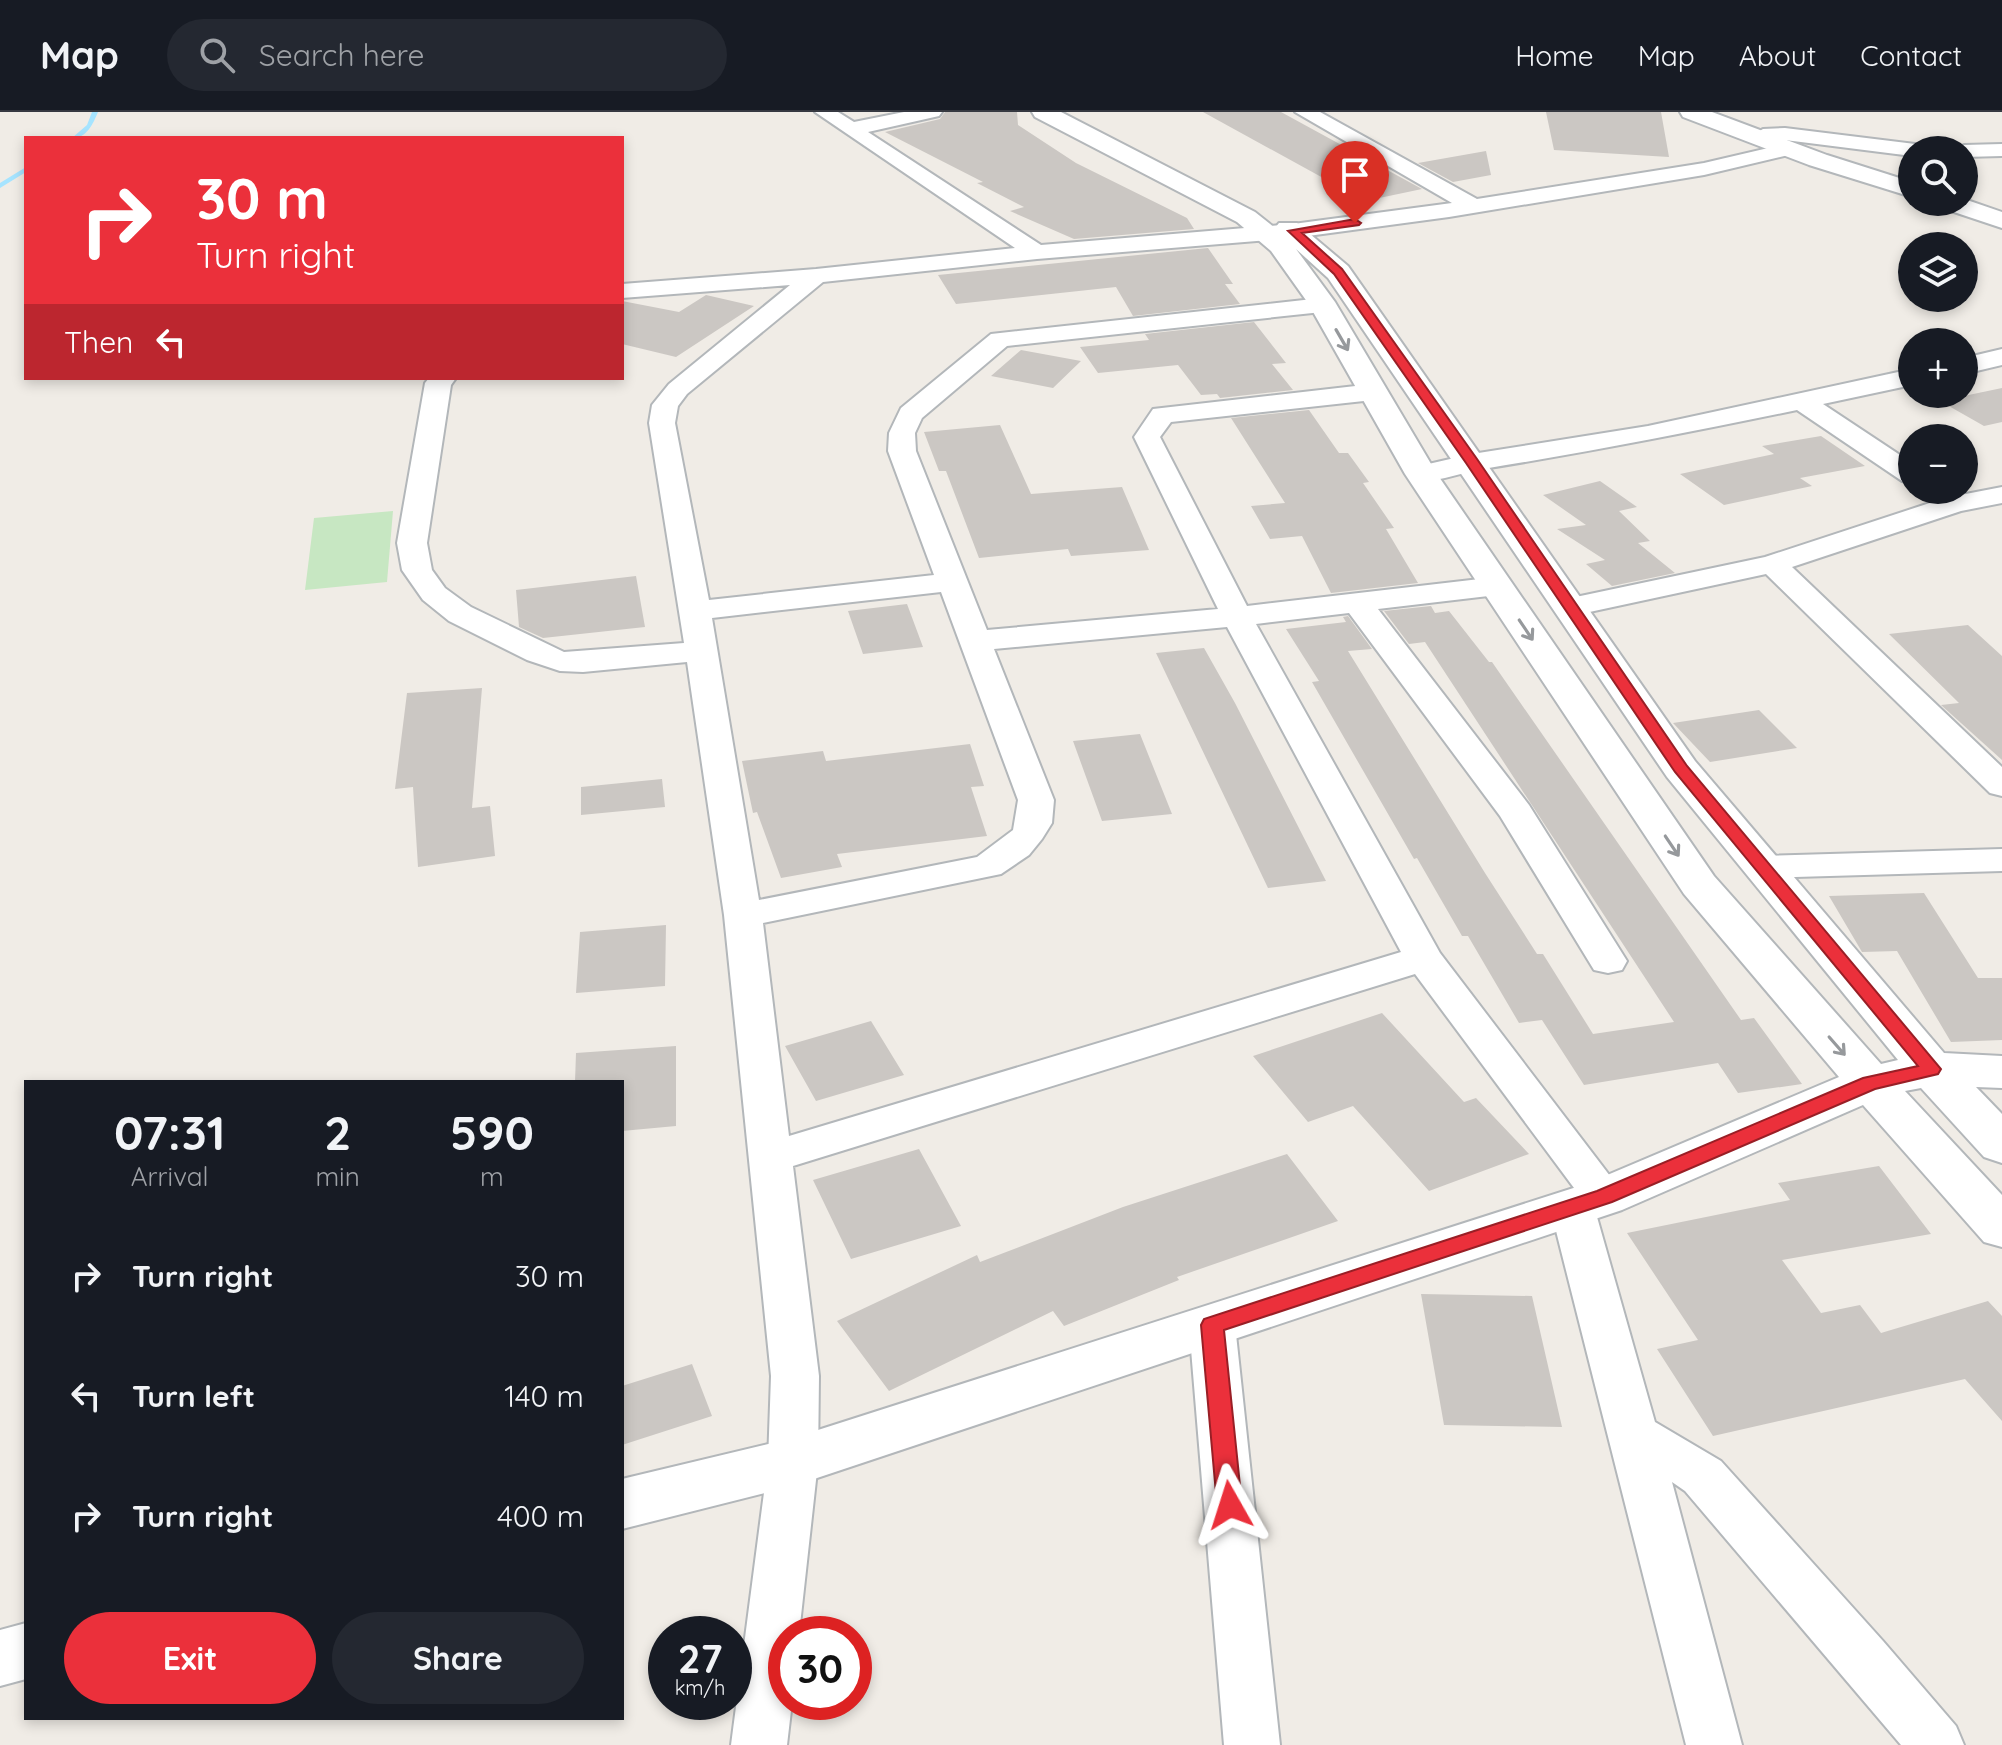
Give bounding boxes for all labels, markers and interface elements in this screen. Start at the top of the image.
search box [167,19,727,91]
text: Map [40,31,119,79]
icon: search [195,33,239,77]
text: Search here [259,36,424,74]
text: Home [1515,38,1594,73]
text: Map [1638,38,1695,73]
text: About [1739,38,1816,73]
text: Contact [1860,38,1962,73]
map controls [1898,136,1978,504]
button: search [1898,136,1978,216]
pin [1321,141,1389,223]
icon: arrive [1333,153,1377,197]
text: 30 m [196,163,328,233]
icon: right [64,168,168,272]
text: Turn right [196,232,355,277]
button: layers [1898,232,1978,312]
icon: left [149,320,193,364]
text: Then [64,323,133,361]
one-way arrow [1334,328,1350,351]
button: + [1898,328,1978,408]
button: − [1898,424,1978,504]
one-way arrow [1519,618,1535,641]
one-way arrow [1664,834,1680,856]
one-way arrow [1828,1035,1846,1055]
text: 07:31 [114,1102,225,1162]
text: 2 [324,1102,351,1162]
text: 590 [450,1102,534,1162]
text: Arrival [131,1160,209,1193]
text: min [315,1160,360,1193]
text: m [480,1160,504,1193]
icon: right [64,1254,108,1298]
text: Turn right [132,1257,273,1295]
text: 30 m [515,1257,584,1295]
icon: left [64,1374,108,1418]
text: Turn left [132,1377,255,1415]
text: 140 m [504,1377,584,1415]
position arrow [1188,1463,1272,1547]
icon: right [64,1494,108,1538]
text: Turn right [132,1497,273,1535]
text: 400 m [497,1497,584,1535]
button: Exit [64,1612,316,1704]
button: Share [332,1612,584,1704]
speed limit sign: 30 [768,1616,872,1720]
text: 27 [678,1633,722,1683]
text: km/h [675,1675,725,1700]

